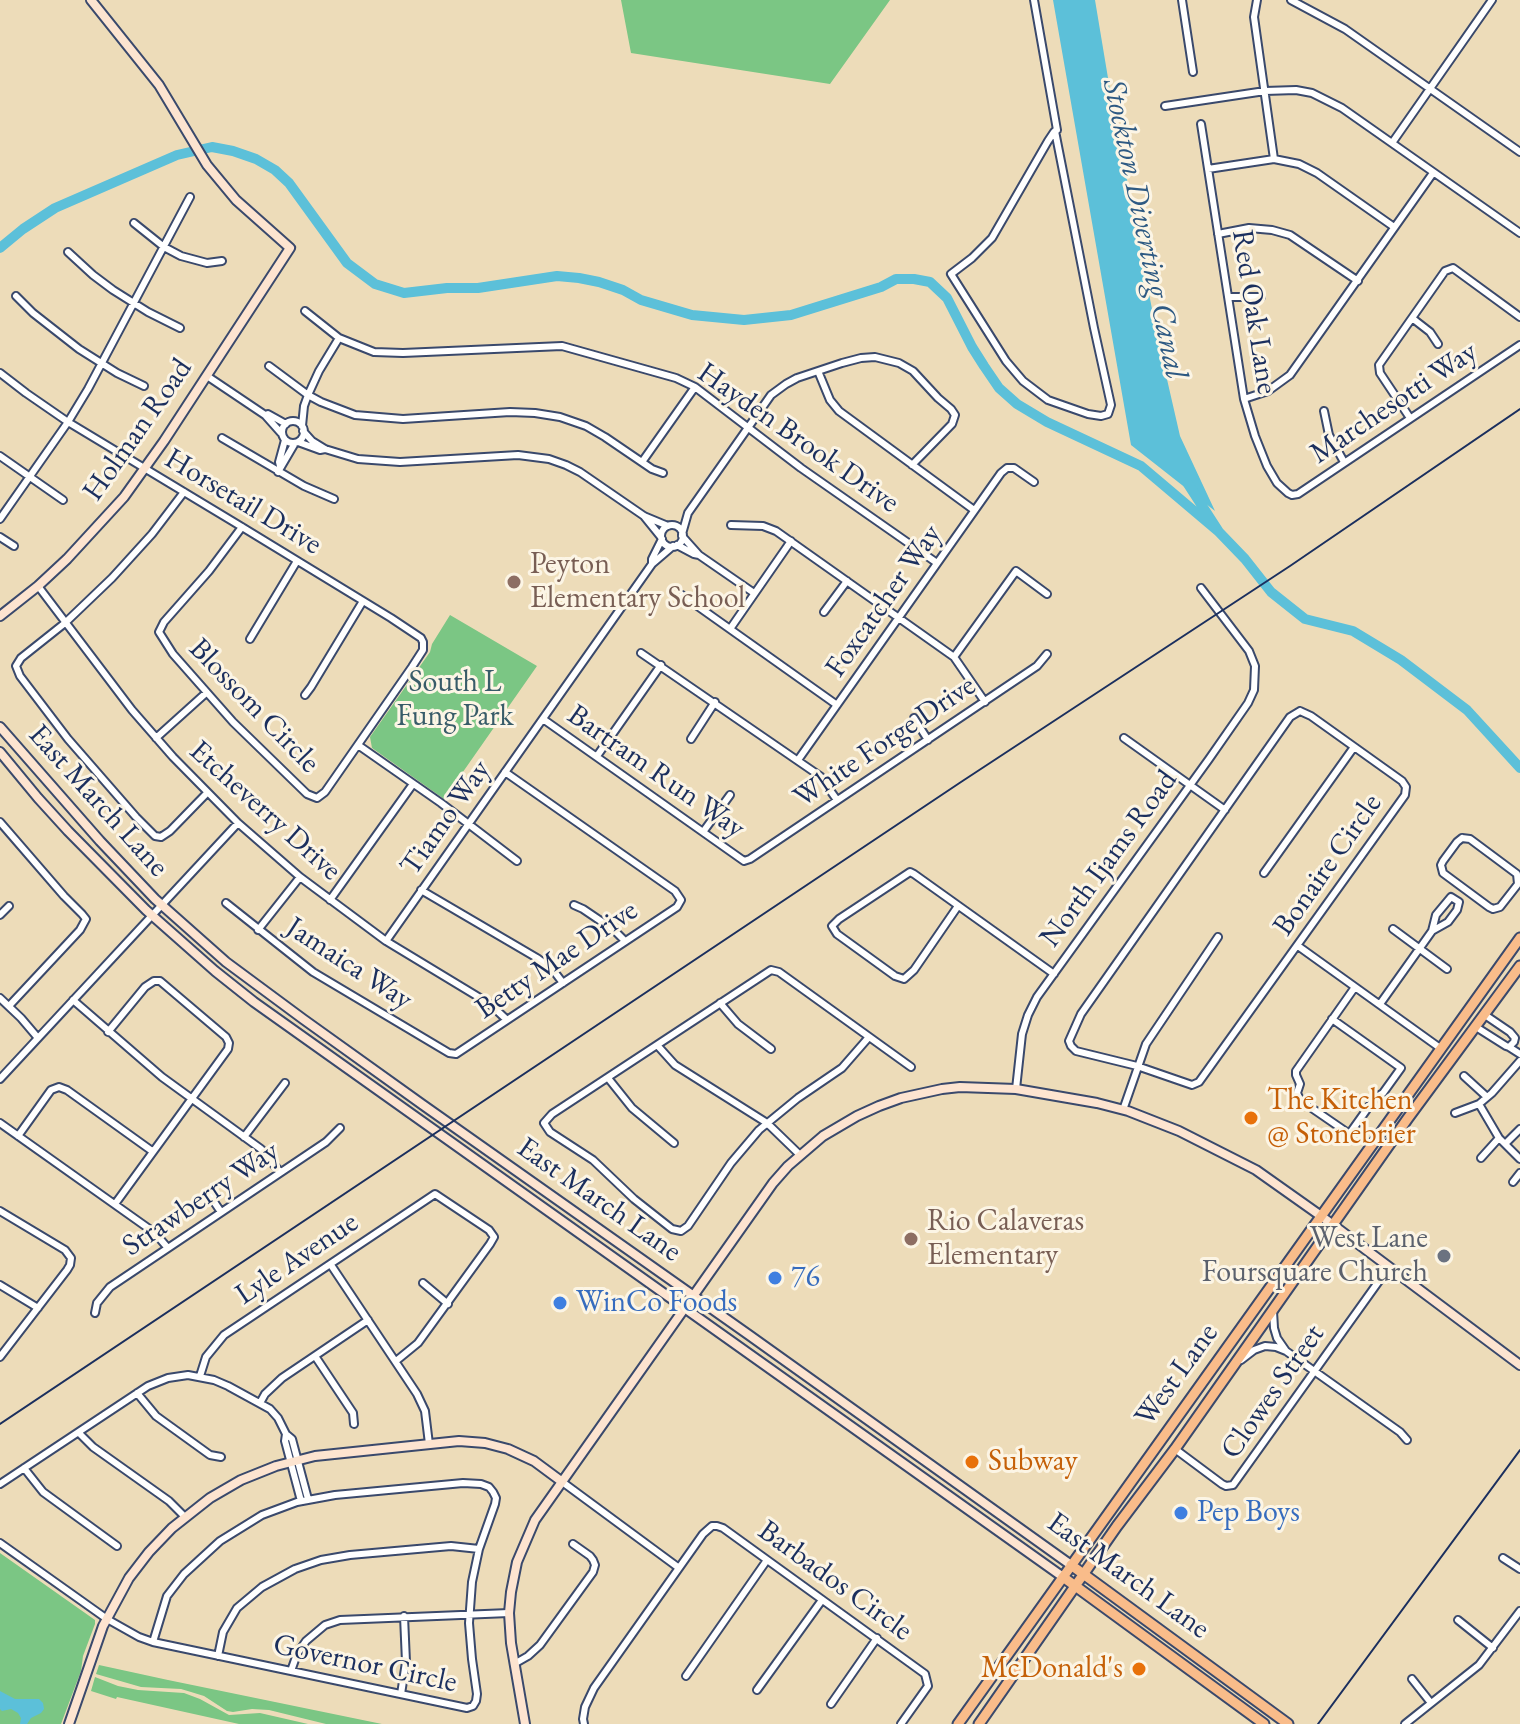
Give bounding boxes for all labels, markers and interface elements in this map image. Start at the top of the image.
water label: Stockton Diverting Canal [1093,75,1195,383]
street label: Red Oak Lane [1223,227,1285,397]
street label: Marchesotti Way [1304,334,1484,472]
street label: Holman Road [76,352,200,508]
street label: Hayden Brook Drive [690,355,906,521]
street label: Horsetail Drive [158,441,328,563]
street label: Foxcatcher Way [818,518,950,684]
place label: Peyton Elementary School [530,547,745,618]
marker: Peyton Elementary School [505,573,523,591]
street label: Blossom Circle [181,631,327,781]
park label: South L Fung Park [396,665,514,736]
street label: White Forge Drive [787,668,983,816]
street label: Bartram Run Way [560,697,752,847]
street label: East March Lane [20,717,176,885]
street label: Etcheverry Drive [181,733,349,889]
street label: Tiamo Way [393,753,499,883]
street label: North Ijams Road [1033,763,1185,955]
street label: Bonaire Circle [1266,787,1390,943]
street label: Betty Mae Drive [469,893,645,1027]
street label: Jamaica Way [279,910,419,1018]
place label: The Kitchen @ Stonebrier [1267,1083,1416,1154]
marker: The Kitchen @ Stonebrier [1242,1109,1260,1127]
street label: East March Lane [510,1130,688,1270]
street label: Strawberry Way [116,1133,286,1265]
place label: Rio Calaveras Elementary [927,1204,1084,1274]
street label: Lyle Avenue [229,1205,365,1313]
place label: West Lane Foursquare Church [1202,1221,1428,1292]
marker: Rio Calaveras Elementary [902,1230,920,1248]
marker: West Lane Foursquare Church [1435,1247,1453,1265]
place label: 76 [791,1260,820,1296]
marker: 76 [766,1269,784,1287]
place label: WinCo Foods [576,1285,737,1321]
marker: WinCo Foods [551,1294,569,1312]
street label: West Lane [1128,1317,1226,1433]
street label: Clowes Street [1214,1318,1332,1466]
place label: Subway [988,1444,1078,1480]
marker: Subway [963,1453,981,1471]
place label: Pep Boys [1197,1495,1300,1531]
marker: Pep Boys [1172,1504,1190,1522]
street label: East March Lane [1040,1505,1216,1647]
street label: Barbados Circle [751,1513,919,1649]
street label: Governor Circle [270,1627,460,1701]
place label: McDonald's [981,1651,1123,1687]
marker: McDonald's [1130,1660,1148,1678]

